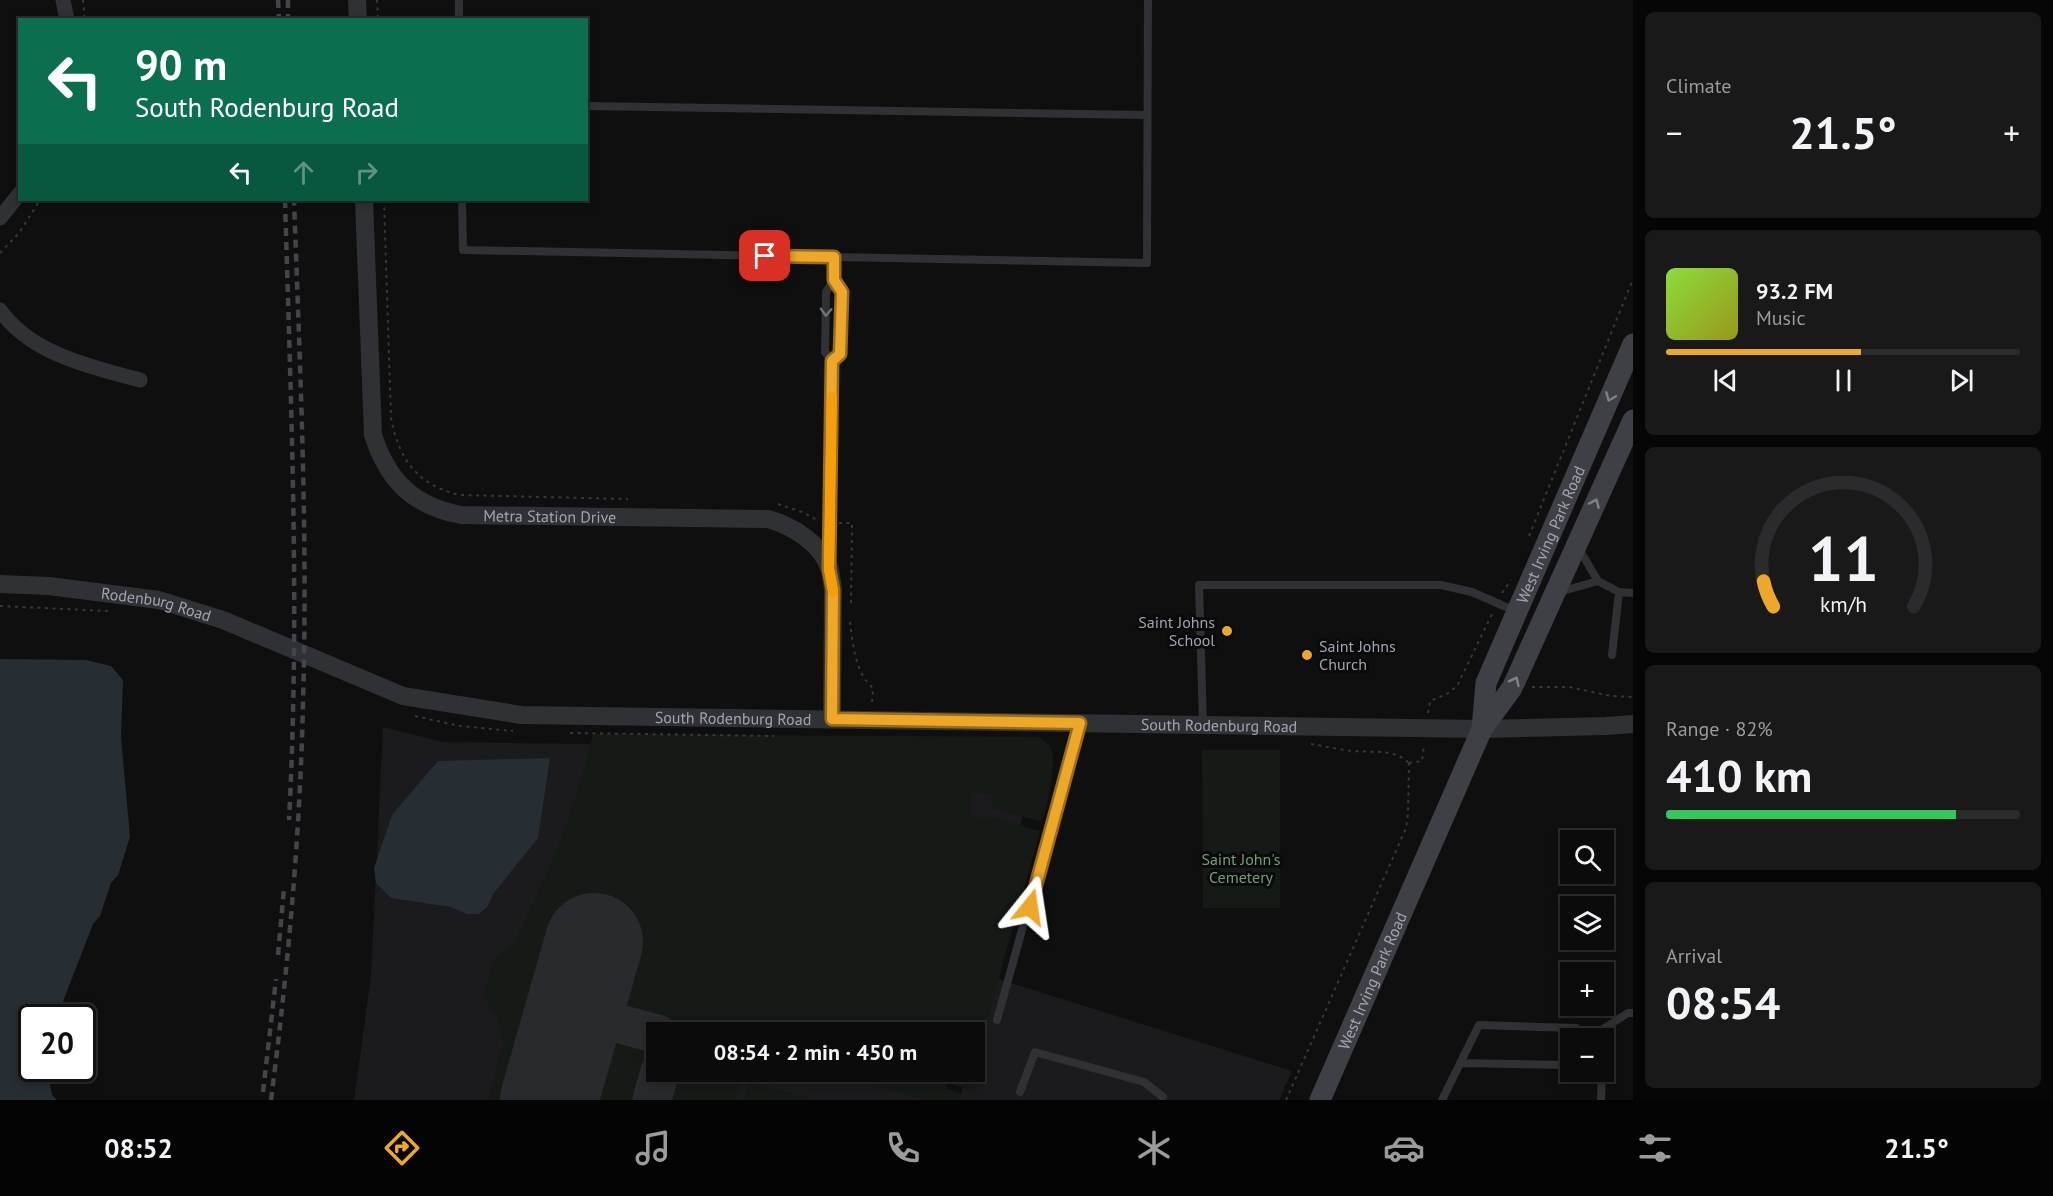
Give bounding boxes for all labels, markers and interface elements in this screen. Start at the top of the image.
text: 90 m [135,37,227,92]
icon: left [36,42,114,120]
text: Climate [1666,73,1732,99]
text: South Rodenburg Road [135,90,399,124]
text: 21.5° [1789,103,1897,161]
text: − [1666,111,1683,154]
text: + [2003,111,2020,154]
icon: left [224,156,257,189]
icon: ahead [287,156,320,189]
icon: right [350,156,383,189]
pin [739,230,790,281]
icon: arrive [748,239,781,272]
text: 93.2 FM [1756,277,1833,305]
text: Music [1756,305,1805,331]
one-way arrow [819,307,832,316]
icon: previous [1709,364,1742,397]
icon: pause [1827,364,1860,397]
icon: next [1945,364,1978,397]
one-way arrow [1605,391,1617,402]
street label: West Irving Park Road [1512,463,1589,606]
one-way arrow [1588,498,1600,509]
street label: Metra Station Drive [483,505,616,527]
text: 11 [1808,517,1878,598]
street label: Rodenburg Road [100,583,214,626]
text: km/h [1819,590,1866,618]
place label: Saint Johns School [1138,612,1215,650]
marker: Saint Johns School [1220,624,1234,638]
place label: Saint Johns Church [1319,636,1396,674]
marker: Saint Johns Church [1300,648,1314,662]
one-way arrow [1507,676,1519,687]
street label: South Rodenburg Road [655,707,811,729]
street label: South Rodenburg Road [1141,714,1297,736]
text: Range · 82% [1666,716,1773,742]
text: 410 km [1666,746,1812,804]
map controls [1560,830,1614,1082]
button: search [1560,830,1614,884]
park label: Saint John's Cemetery [1201,849,1281,887]
position arrow [998,875,1062,939]
button: layers [1560,896,1614,950]
street label: West Irving Park Road [1333,909,1411,1053]
text: Arrival [1666,943,1722,969]
button: + [1560,962,1614,1016]
text: 08:54 [1666,973,1780,1031]
speed limit sign: 20 [18,1004,96,1082]
button: − [1560,1028,1614,1082]
text: 08:54 · 2 min · 450 m [714,1038,917,1066]
icon: directions [381,1127,423,1169]
icon: music [632,1127,674,1169]
icon: phone [882,1127,924,1169]
icon: climate [1133,1127,1175,1169]
icon: car [1383,1127,1425,1169]
icon: filters [1634,1127,1676,1169]
text: 08:52 [104,1131,173,1165]
text: 21.5° [1884,1131,1949,1165]

